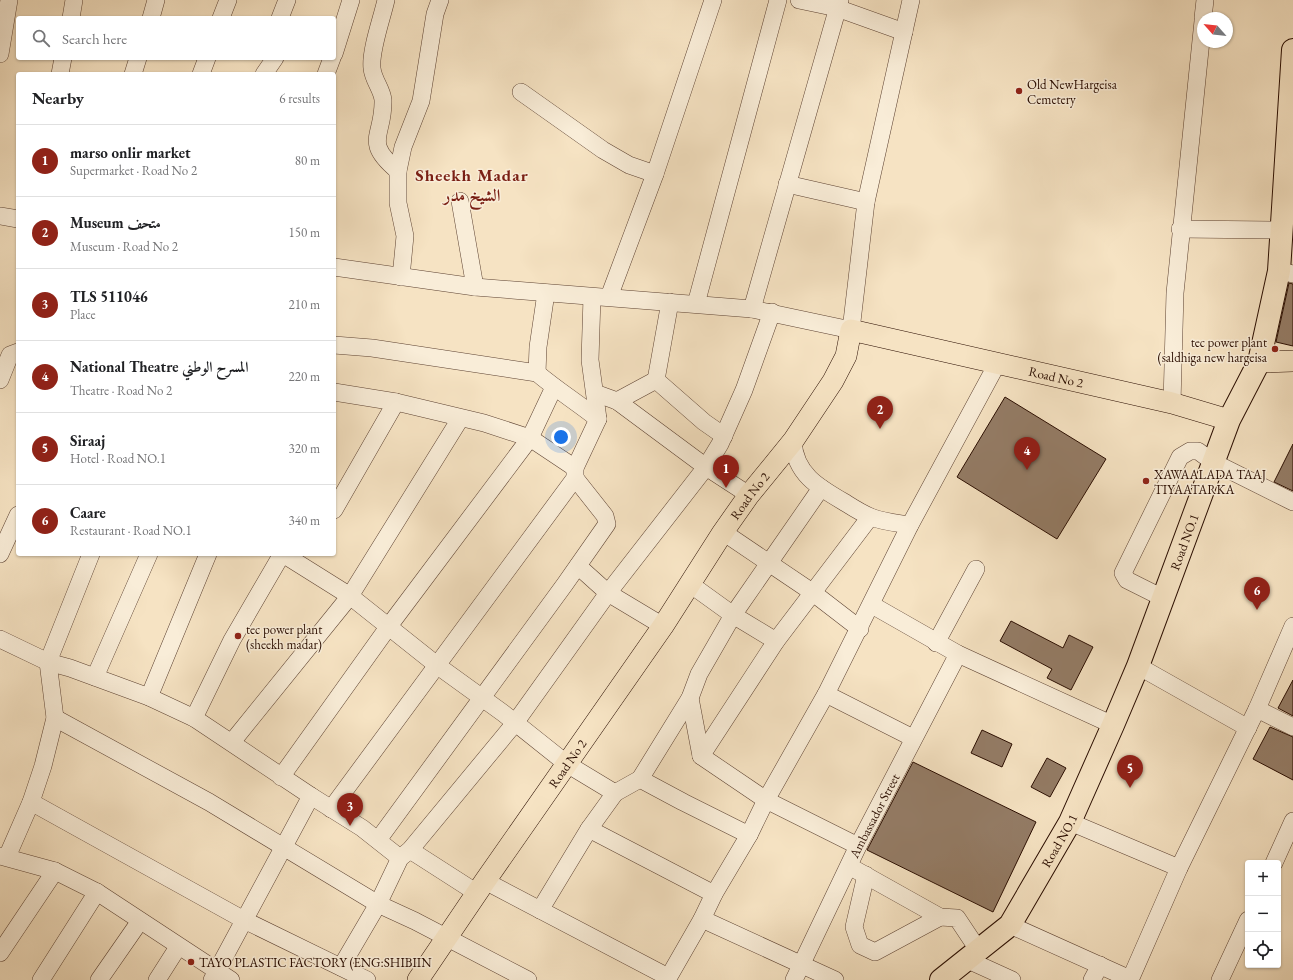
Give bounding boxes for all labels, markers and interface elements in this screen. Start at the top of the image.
north arrow [1197,12,1233,48]
search box [16,16,336,60]
icon: search [30,27,52,49]
text: Search here [62,29,127,48]
place label: Old NewHargeisa Cemetery [1027,76,1118,108]
marker: Old NewHargeisa Cemetery [1014,86,1024,96]
text: Nearby [32,87,84,109]
text: 6 results [279,90,320,107]
text: marso onlir market [70,143,191,162]
text: 1 [42,152,48,169]
text: 80 m [295,152,320,169]
text: Supermarket · Road No 2 [70,162,197,179]
district label: Sheekh Madar الشيخ مدر [415,164,529,211]
text: Museum متحف [70,213,161,232]
text: 2 [42,224,48,241]
text: 150 m [289,224,320,241]
text: Museum · Road No 2 [70,238,178,255]
text: TLS 511046 [70,287,148,306]
text: 3 [42,296,48,313]
text: 210 m [289,296,320,313]
text: Place [70,306,96,323]
place label: tec power plant (saldhiga new hargeisa [1158,334,1268,366]
marker: tec power plant (saldhiga new hargeisa [1270,344,1280,354]
text: National Theatre المسرح الوطني [70,357,249,376]
street label: Road No 2 [1027,362,1086,391]
text: 4 [42,368,48,385]
text: 220 m [289,368,320,385]
text: Theatre · Road No 2 [70,382,172,399]
pin: 2 [867,396,893,429]
your location [551,427,571,447]
text: Siraaj [70,431,105,450]
pin: 4 [1014,437,1040,470]
text: 5 [42,440,48,457]
text: 320 m [289,440,320,457]
text: Hotel · Road NO.1 [70,450,166,467]
pin: 1 [713,455,739,488]
place label: XAWAALADA TAAJ TIYAATARKA [1153,466,1266,498]
street label: Road No 2 [726,468,773,523]
marker: XAWAALADA TAAJ TIYAATARKA [1141,476,1151,486]
text: Caare [70,503,106,522]
street label: Road NO.1 [1166,511,1202,572]
text: 6 [42,512,48,529]
text: 340 m [289,512,320,529]
text: Restaurant · Road NO.1 [70,522,192,539]
pin: 6 [1244,577,1270,610]
place label: tec power plant (sheekh madar) [246,621,322,653]
marker: tec power plant (sheekh madar) [233,631,243,641]
street label: Road No 2 [544,735,590,791]
pin: 5 [1117,755,1143,788]
street label: Ambassador Street [845,770,903,861]
pin: 3 [337,793,363,826]
street label: Road NO.1 [1037,811,1081,870]
map controls [1245,860,1281,968]
button: + [1245,860,1281,896]
button: − [1245,896,1281,932]
button: locate [1245,932,1281,968]
place label: TAYO PLASTIC FACTORY (ENG:SHIBIIN [199,954,432,971]
marker: TAYO PLASTIC FACTORY (ENG:SHIBIIN [186,957,196,967]

